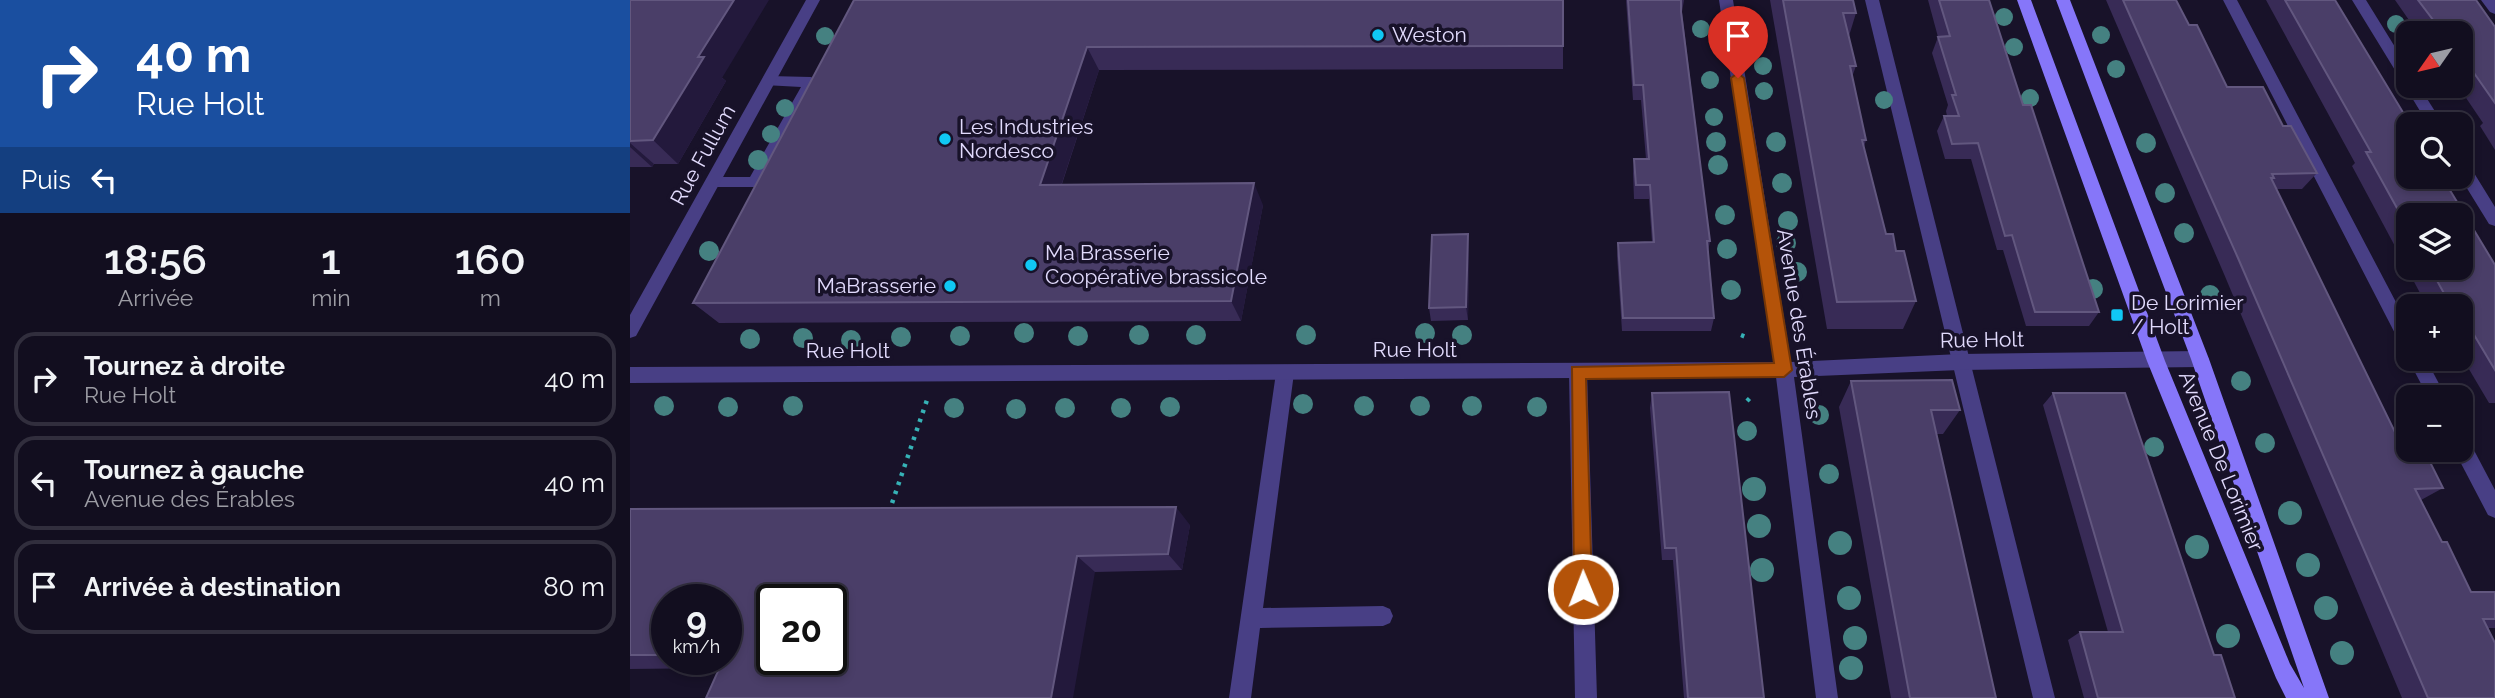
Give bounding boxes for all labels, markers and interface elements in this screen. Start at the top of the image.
pin [1708,6,1768,78]
icon: arrive [1719,17,1757,55]
north arrow [2396,21,2473,98]
map controls [2396,21,2473,462]
place label: Weston [1392,22,1467,47]
text: 40 m [136,26,251,83]
marker: Weston [1370,27,1386,43]
icon: right [21,28,112,119]
text: Rue Holt [136,85,264,122]
street label: Rue Fullum [665,100,740,209]
button: search [2396,112,2473,189]
place label: Les Industries Nordesco [959,114,1093,163]
marker: Les Industries Nordesco [937,131,953,147]
icon: left [85,161,123,199]
text: Puis [21,165,71,195]
button: layers [2396,203,2473,280]
street label: Avenue des Érables [1772,227,1827,421]
text: 18:56 [104,235,207,284]
text: 1 [321,235,341,284]
text: 160 [455,235,526,284]
place label: Ma Brasserie Coopérative brassicole [1045,240,1267,289]
marker: Ma Brasserie Coopérative brassicole [1023,257,1039,273]
place label: MaBrasserie [817,273,936,298]
marker: MaBrasserie [942,278,958,294]
text: Arrivée [118,284,193,311]
text: min [311,284,351,311]
text: m [480,284,501,311]
place label: De Lorimier / Holt [2131,290,2244,339]
button: + [2396,294,2473,371]
marker: De Lorimier / Holt [2109,307,2125,323]
street label: Rue Holt [1940,326,2024,353]
street label: Rue Holt [1373,337,1457,362]
street label: Rue Holt [806,338,890,363]
text: Tournez à droite [84,351,285,381]
icon: right [25,360,63,398]
text: 40 m [544,364,605,394]
street label: Avenue De Lorimier [2174,367,2269,555]
text: Rue Holt [84,381,176,408]
button: − [2396,385,2473,462]
text: Tournez à gauche [84,455,304,485]
icon: left [25,464,63,502]
text: 40 m [544,468,605,498]
text: Avenue des Érables [84,485,295,512]
position arrow [1546,552,1620,626]
icon: arrive [25,568,63,606]
text: Arrivée à destination [84,572,341,602]
text: 80 m [543,572,605,602]
speed limit sign: 20 [756,584,847,675]
text: 9 [686,600,707,641]
text: km/h [673,636,720,657]

